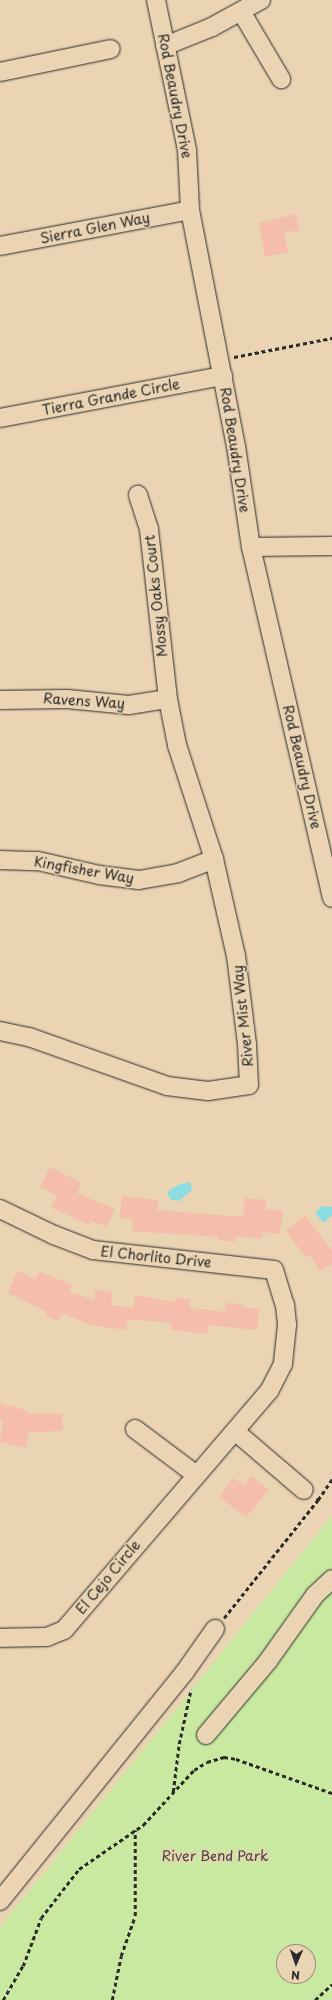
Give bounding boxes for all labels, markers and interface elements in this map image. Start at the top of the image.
street label: Rod Beaudry Drive [155,31,195,161]
street label: Sierra Glen Way [38,209,152,247]
street label: Tierra Grande Circle [40,375,182,419]
street label: Rod Beaudry Drive [217,385,253,515]
street label: Mossy Oaks Court [141,534,171,658]
street label: Ravens Way [43,690,125,712]
street label: Rod Beaudry Drive [279,703,325,831]
street label: Kingfisher Way [32,853,136,887]
street label: River Mist Way [229,964,257,1068]
street label: El Chorlito Drive [100,1243,212,1271]
street label: El Cejo Circle [72,1537,144,1617]
park label: River Bend Park [161,1848,269,1864]
north arrow [276,1944,316,1984]
text: N [291,1967,300,1984]

